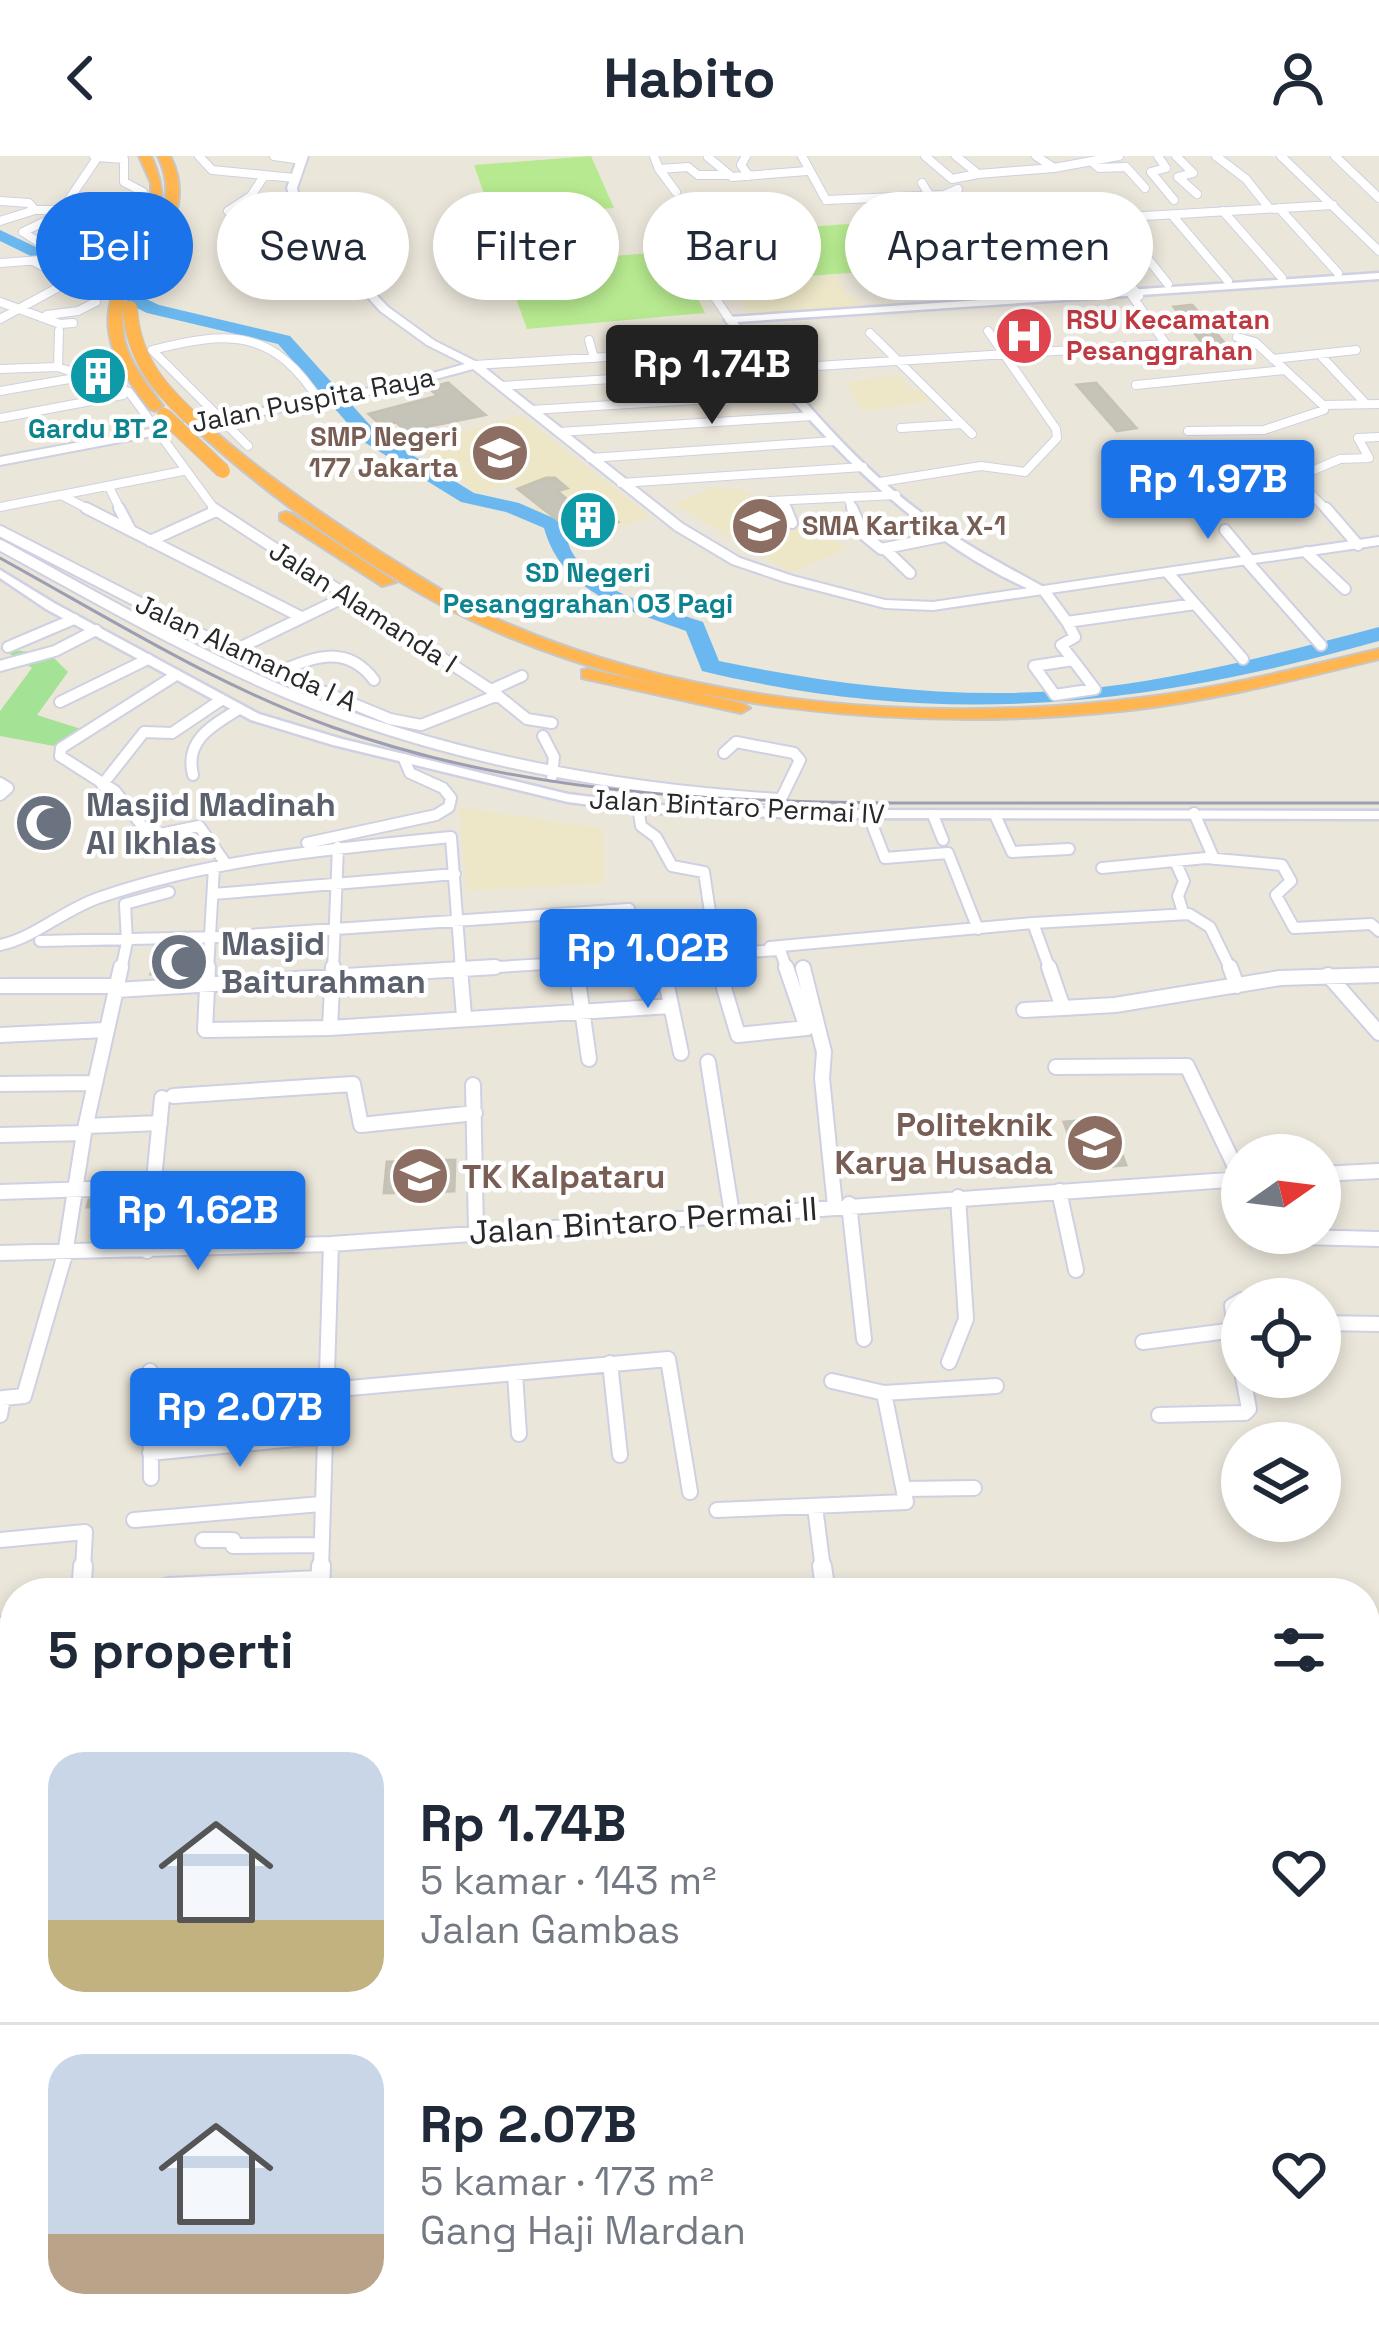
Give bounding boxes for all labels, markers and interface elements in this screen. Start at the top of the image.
text: Habito [603,44,776,113]
icon: back [48,45,114,111]
icon: person [1265,45,1331,111]
chip: Beli [36,192,193,300]
chip: Sewa [217,192,409,300]
chip: Filter [433,192,619,300]
chip: Baru [643,192,821,300]
chip: Apartemen [845,192,1153,300]
place label: RSU Kecamatan Pesanggrahan [1066,302,1270,368]
hospital icon: RSU Kecamatan Pesanggrahan [993,305,1055,367]
pin: Rp 1.74B [588,325,836,427]
text: Rp 1.74B [633,339,791,388]
building icon: Gardu BT 2 [67,345,129,407]
street label: Jalan Puspita Raya [189,359,437,440]
place label: Gardu BT 2 [28,411,168,446]
place label: SMP Negeri 177 Jakarta [309,419,458,485]
school or university icon: SMP Negeri 177 Jakarta [469,422,531,484]
pin: Rp 1.97B [1084,440,1332,542]
text: Rp 1.97B [1128,454,1288,503]
building icon: SD Negeri Pesanggrahan 03 Pagi [557,489,619,551]
school or university icon: SMA Kartika X-1 [729,495,791,557]
place label: SMA Kartika X-1 [802,508,1006,543]
street label: Jalan Alamanda I [263,533,464,680]
place label: SD Negeri Pesanggrahan 03 Pagi [443,555,733,621]
street label: Jalan Alamanda I A [130,586,363,719]
street label: Jalan Bintaro Permai IV [588,781,886,832]
place label: Masjid Madinah Al Ikhlas [86,784,336,864]
mosque icon: Masjid Madinah Al Ikhlas [13,792,75,854]
pin: Rp 1.02B [524,909,772,1011]
place label: Masjid Baiturahman [221,923,426,1003]
text: Rp 1.02B [567,923,729,972]
mosque icon: Masjid Baiturahman [148,931,210,993]
place label: Politeknik Karya Husada [834,1104,1053,1184]
school or university icon: Politeknik Karya Husada [1064,1112,1126,1174]
north arrow [1221,1134,1341,1254]
map controls [1221,1134,1341,1542]
school or university icon: TK Kalpataru [389,1145,451,1207]
place label: TK Kalpataru [462,1156,665,1198]
pin: Rp 1.62B [74,1171,322,1273]
text: Rp 1.62B [117,1185,279,1234]
street label: Jalan Bintaro Permai II [467,1188,819,1254]
button: locate [1221,1278,1341,1398]
pin: Rp 2.07B [116,1368,364,1470]
text: Rp 2.07B [157,1382,323,1431]
button: layers [1221,1422,1341,1542]
icon: filters [1266,1617,1332,1683]
text: 5 properti [48,1618,294,1683]
text: Rp 1.74B [420,1791,626,1856]
icon: home [144,1800,288,1944]
icon: heart [1266,1839,1332,1905]
text: 5 kamar · 143 m² [420,1856,716,1905]
text: Jalan Gambas [420,1905,680,1954]
text: Rp 2.07B [420,2092,637,2157]
icon: home [144,2102,288,2246]
icon: heart [1266,2141,1332,2207]
text: 5 kamar · 173 m² [420,2157,714,2206]
text: Gang Haji Mardan [420,2206,746,2255]

